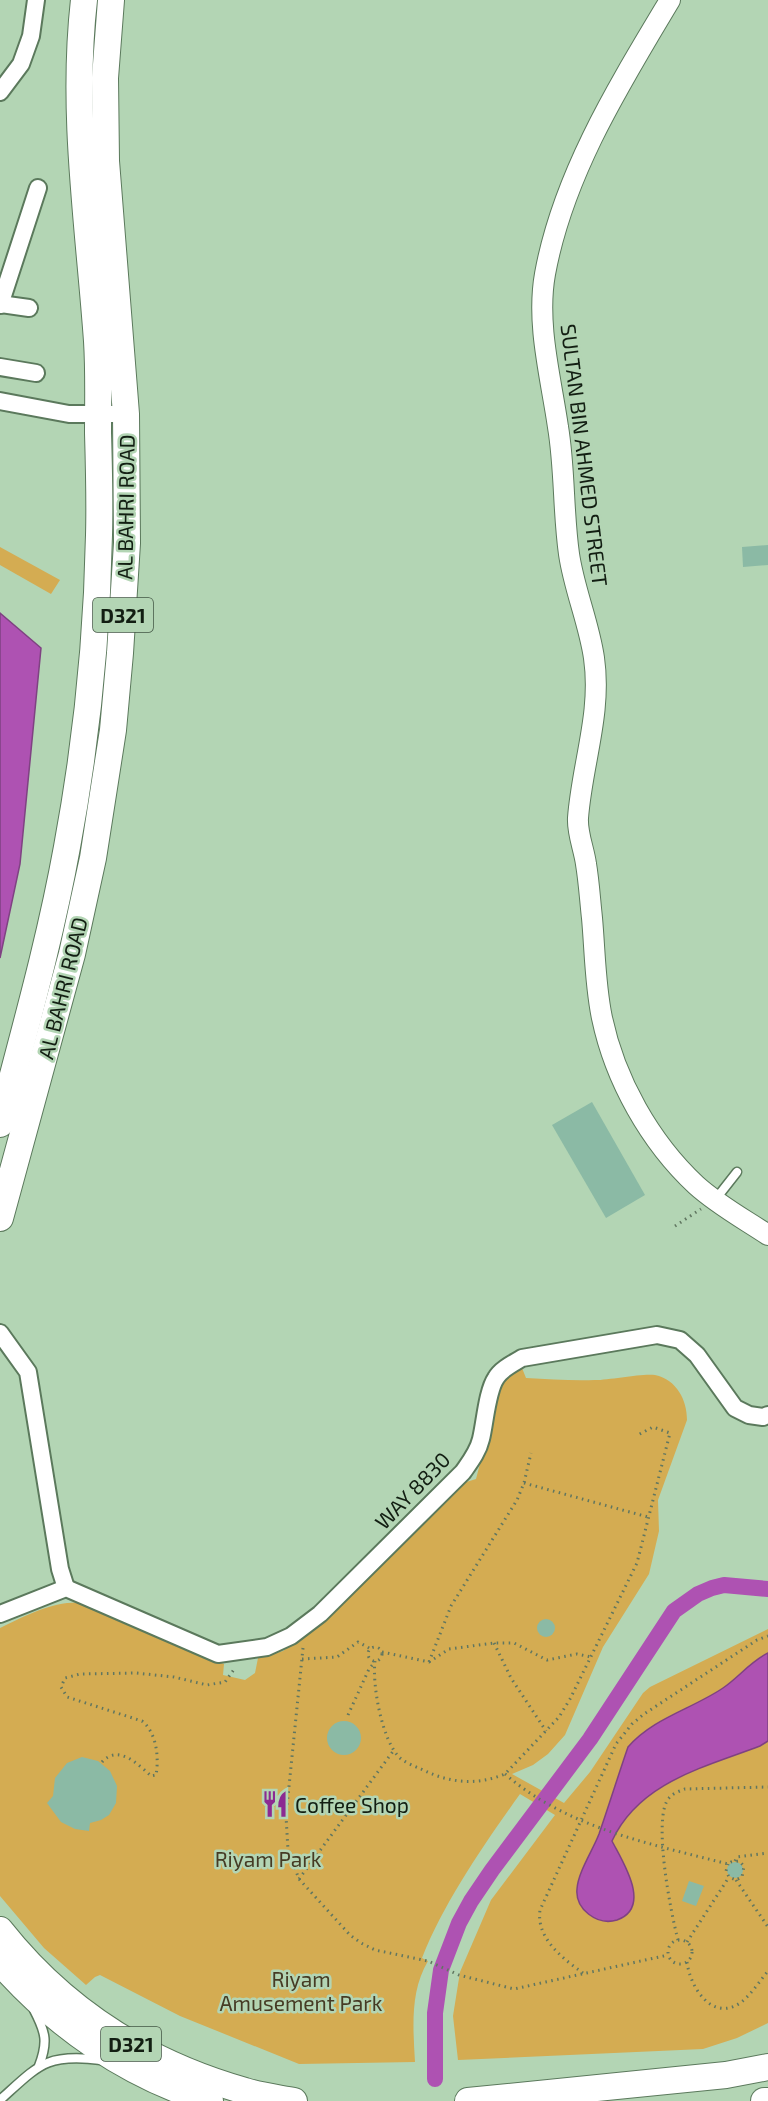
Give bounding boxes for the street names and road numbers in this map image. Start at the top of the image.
street label: SULTAN BIN AHMED STREET [557,322,613,588]
street label: AL BAHRI ROAD [111,434,139,580]
road number: D321 [93,598,153,632]
street label: AL BAHRI ROAD [32,915,92,1061]
street label: WAY 8830 [369,1446,455,1534]
road number: D321 [101,2027,161,2061]

